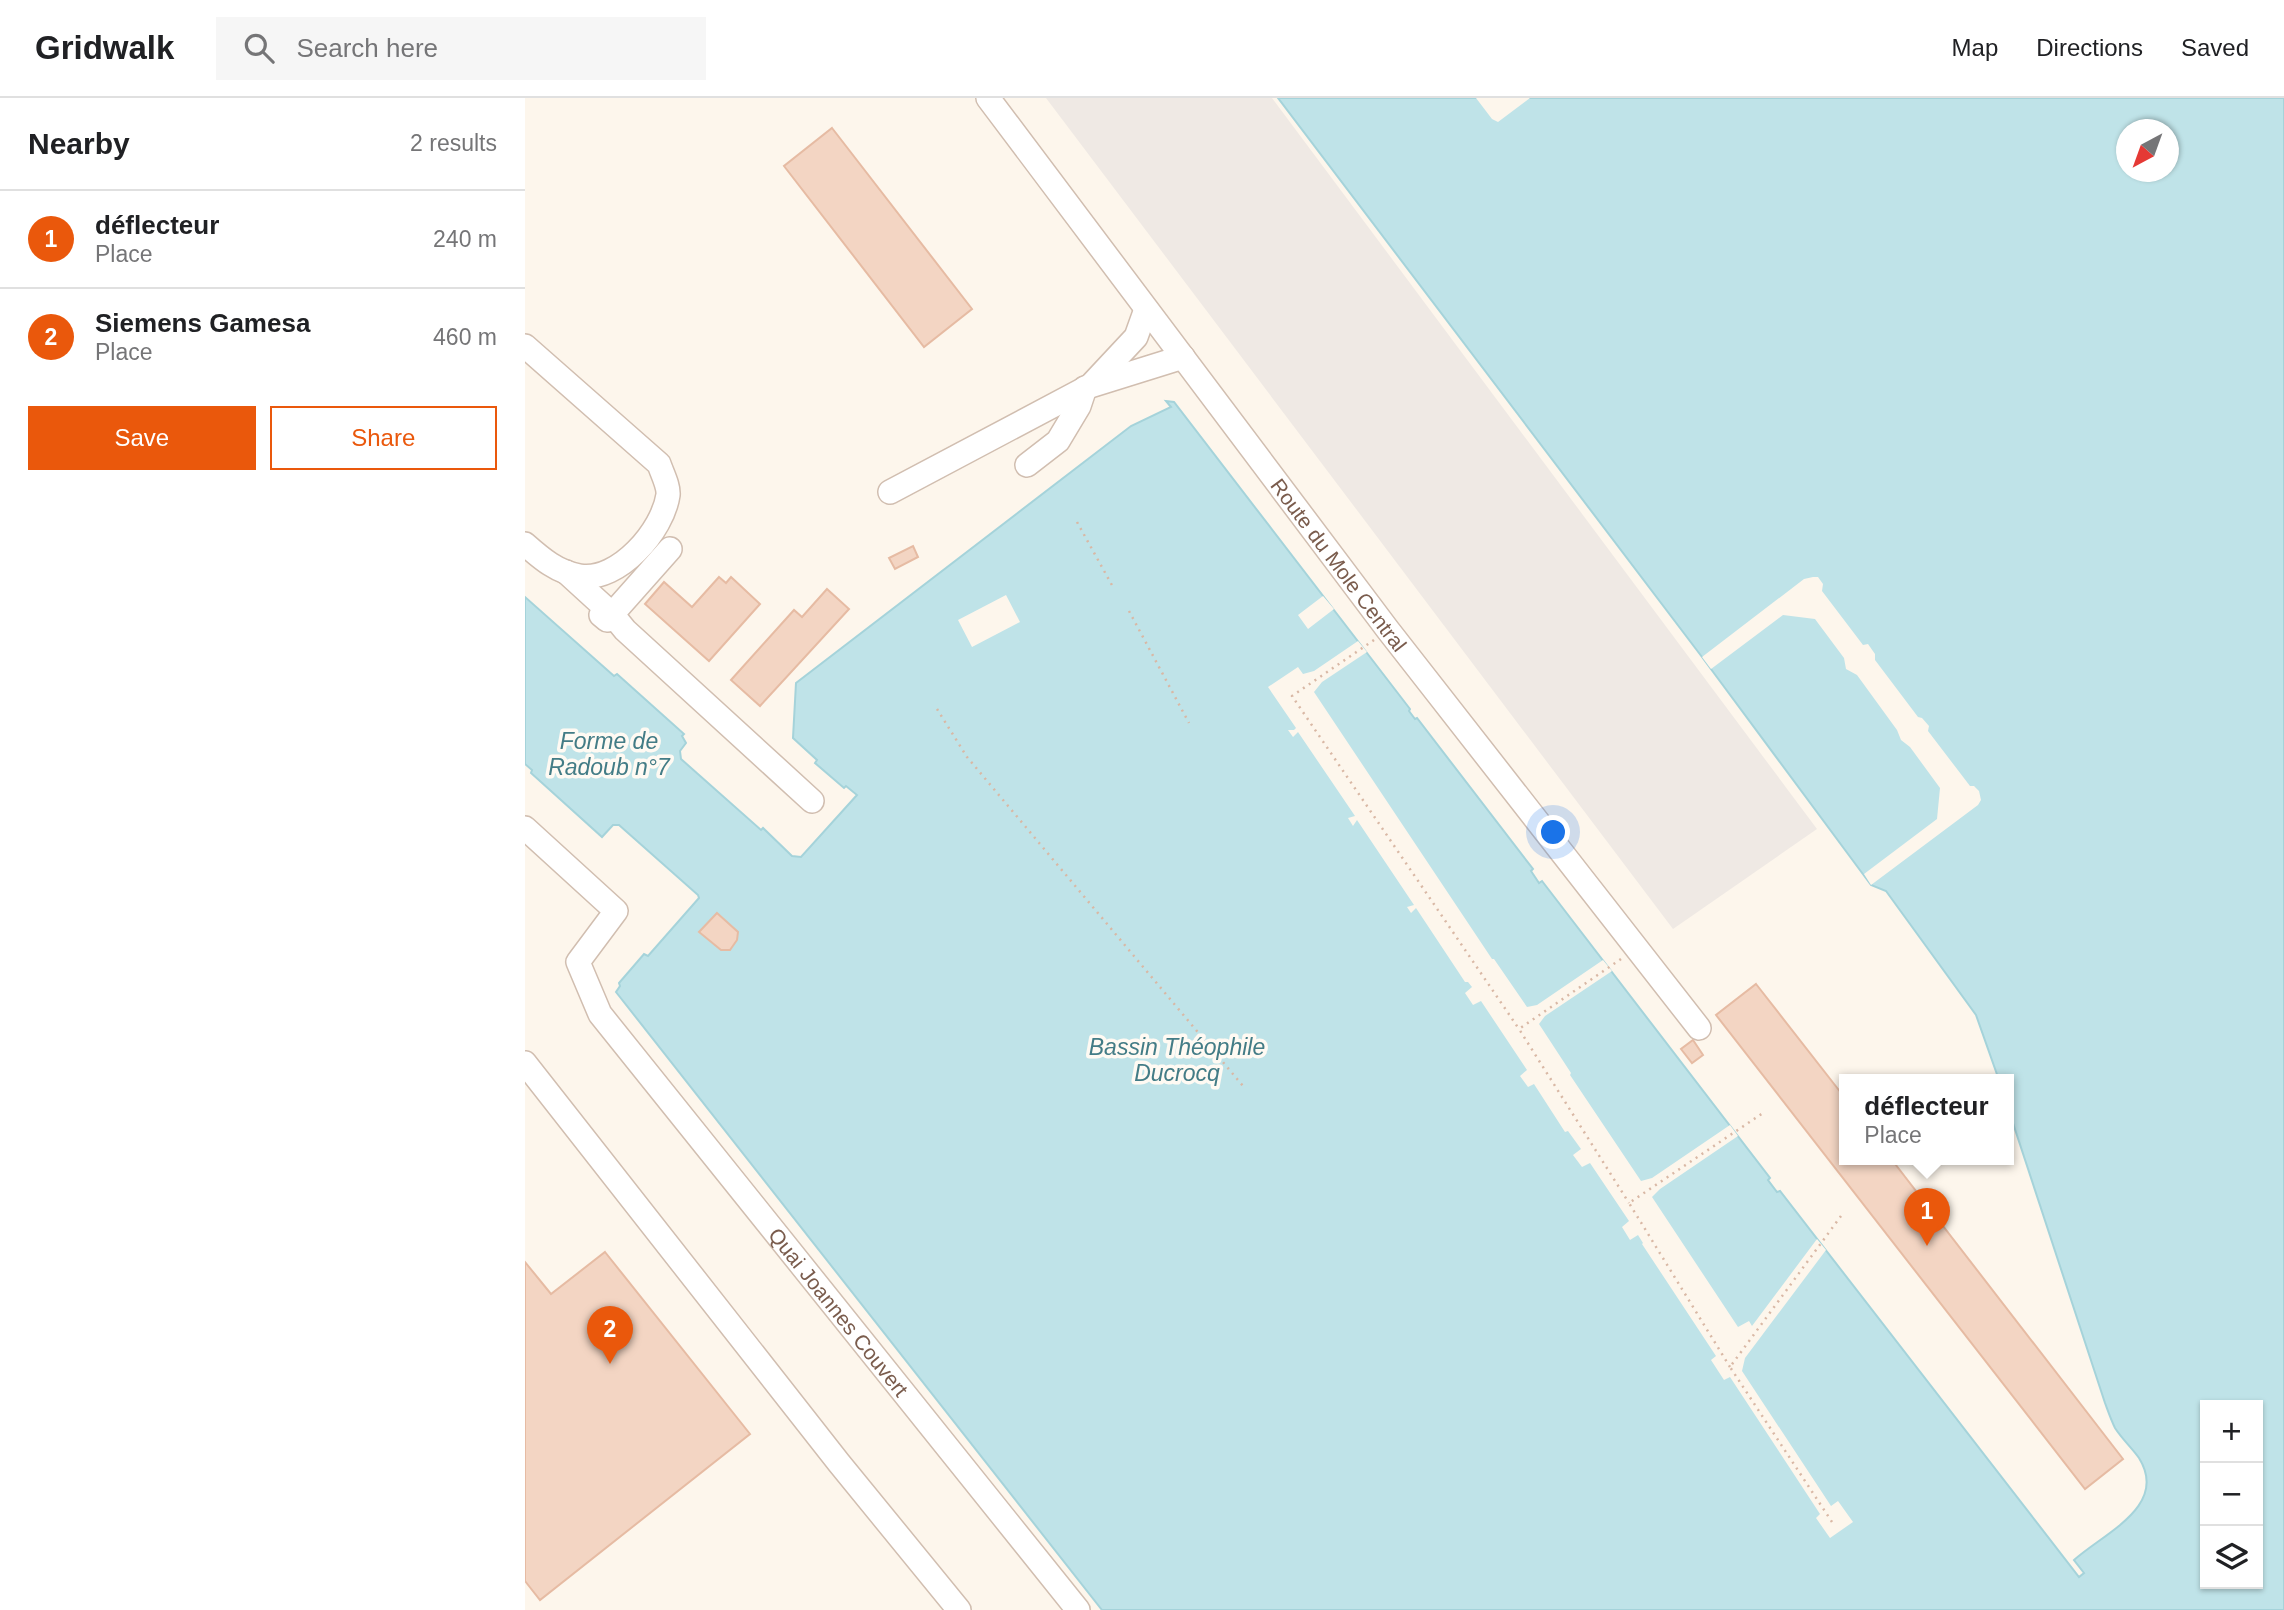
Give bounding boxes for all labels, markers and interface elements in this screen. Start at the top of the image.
search box [216,17,706,80]
text: Gridwalk [35,29,174,66]
icon: search [240,29,278,67]
text: Search here [296,33,438,63]
text: Map [1952,34,1998,61]
text: Directions [2036,34,2143,61]
text: Saved [2181,34,2249,61]
north arrow [2116,119,2179,182]
text: Nearby [28,127,130,160]
text: 2 results [410,130,497,156]
text: déflecteur [95,210,219,240]
text: 1 [45,226,57,252]
text: 240 m [433,226,497,252]
text: Place [95,241,153,267]
text: Siemens Gamesa [95,308,310,338]
text: 2 [45,324,57,350]
text: 460 m [433,324,497,350]
text: Place [95,339,153,365]
button: Save [28,406,256,470]
button: Share [270,406,497,470]
street label: Route du Mole Central [1267,474,1412,656]
water label: Forme de Radoub n°7 [548,728,671,780]
your location [1536,815,1570,849]
water label: Bassin Théophile Ducrocq [1089,1034,1265,1086]
popup [1839,1074,2014,1165]
text: déflecteur [1864,1091,1989,1121]
text: Place [1864,1122,1922,1148]
pin: 1 [1904,1188,1950,1246]
street label: Quai Joannes Couvert [764,1223,913,1401]
pin: 2 [587,1306,633,1364]
map controls [2200,1400,2263,1589]
button: + [2200,1400,2263,1463]
button: − [2200,1463,2263,1526]
button: layers [2200,1526,2263,1589]

